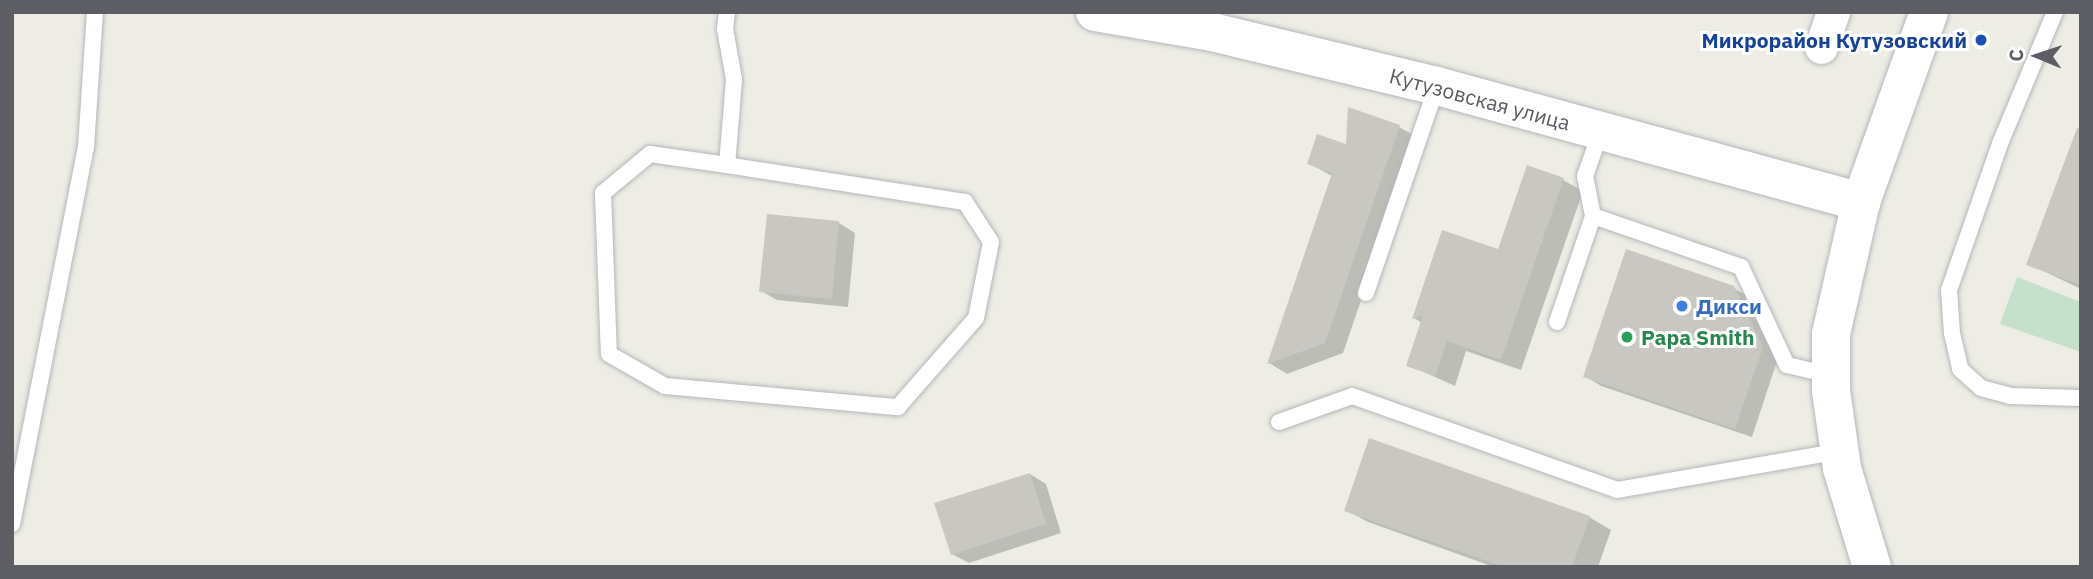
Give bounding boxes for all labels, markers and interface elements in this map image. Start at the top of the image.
north arrow [2002,21,2072,91]
place label: Микрорайон Кутузовский [1701,27,1967,53]
marker: Микрорайон Кутузовский [1973,32,1989,48]
text: С [2004,49,2028,62]
street label: Кутузовская улица [1387,63,1573,135]
place label: Дикси [1696,293,1762,319]
marker: Дикси [1674,298,1690,314]
place label: Papa Smith [1641,324,1755,350]
marker: Papa Smith [1619,329,1635,345]

